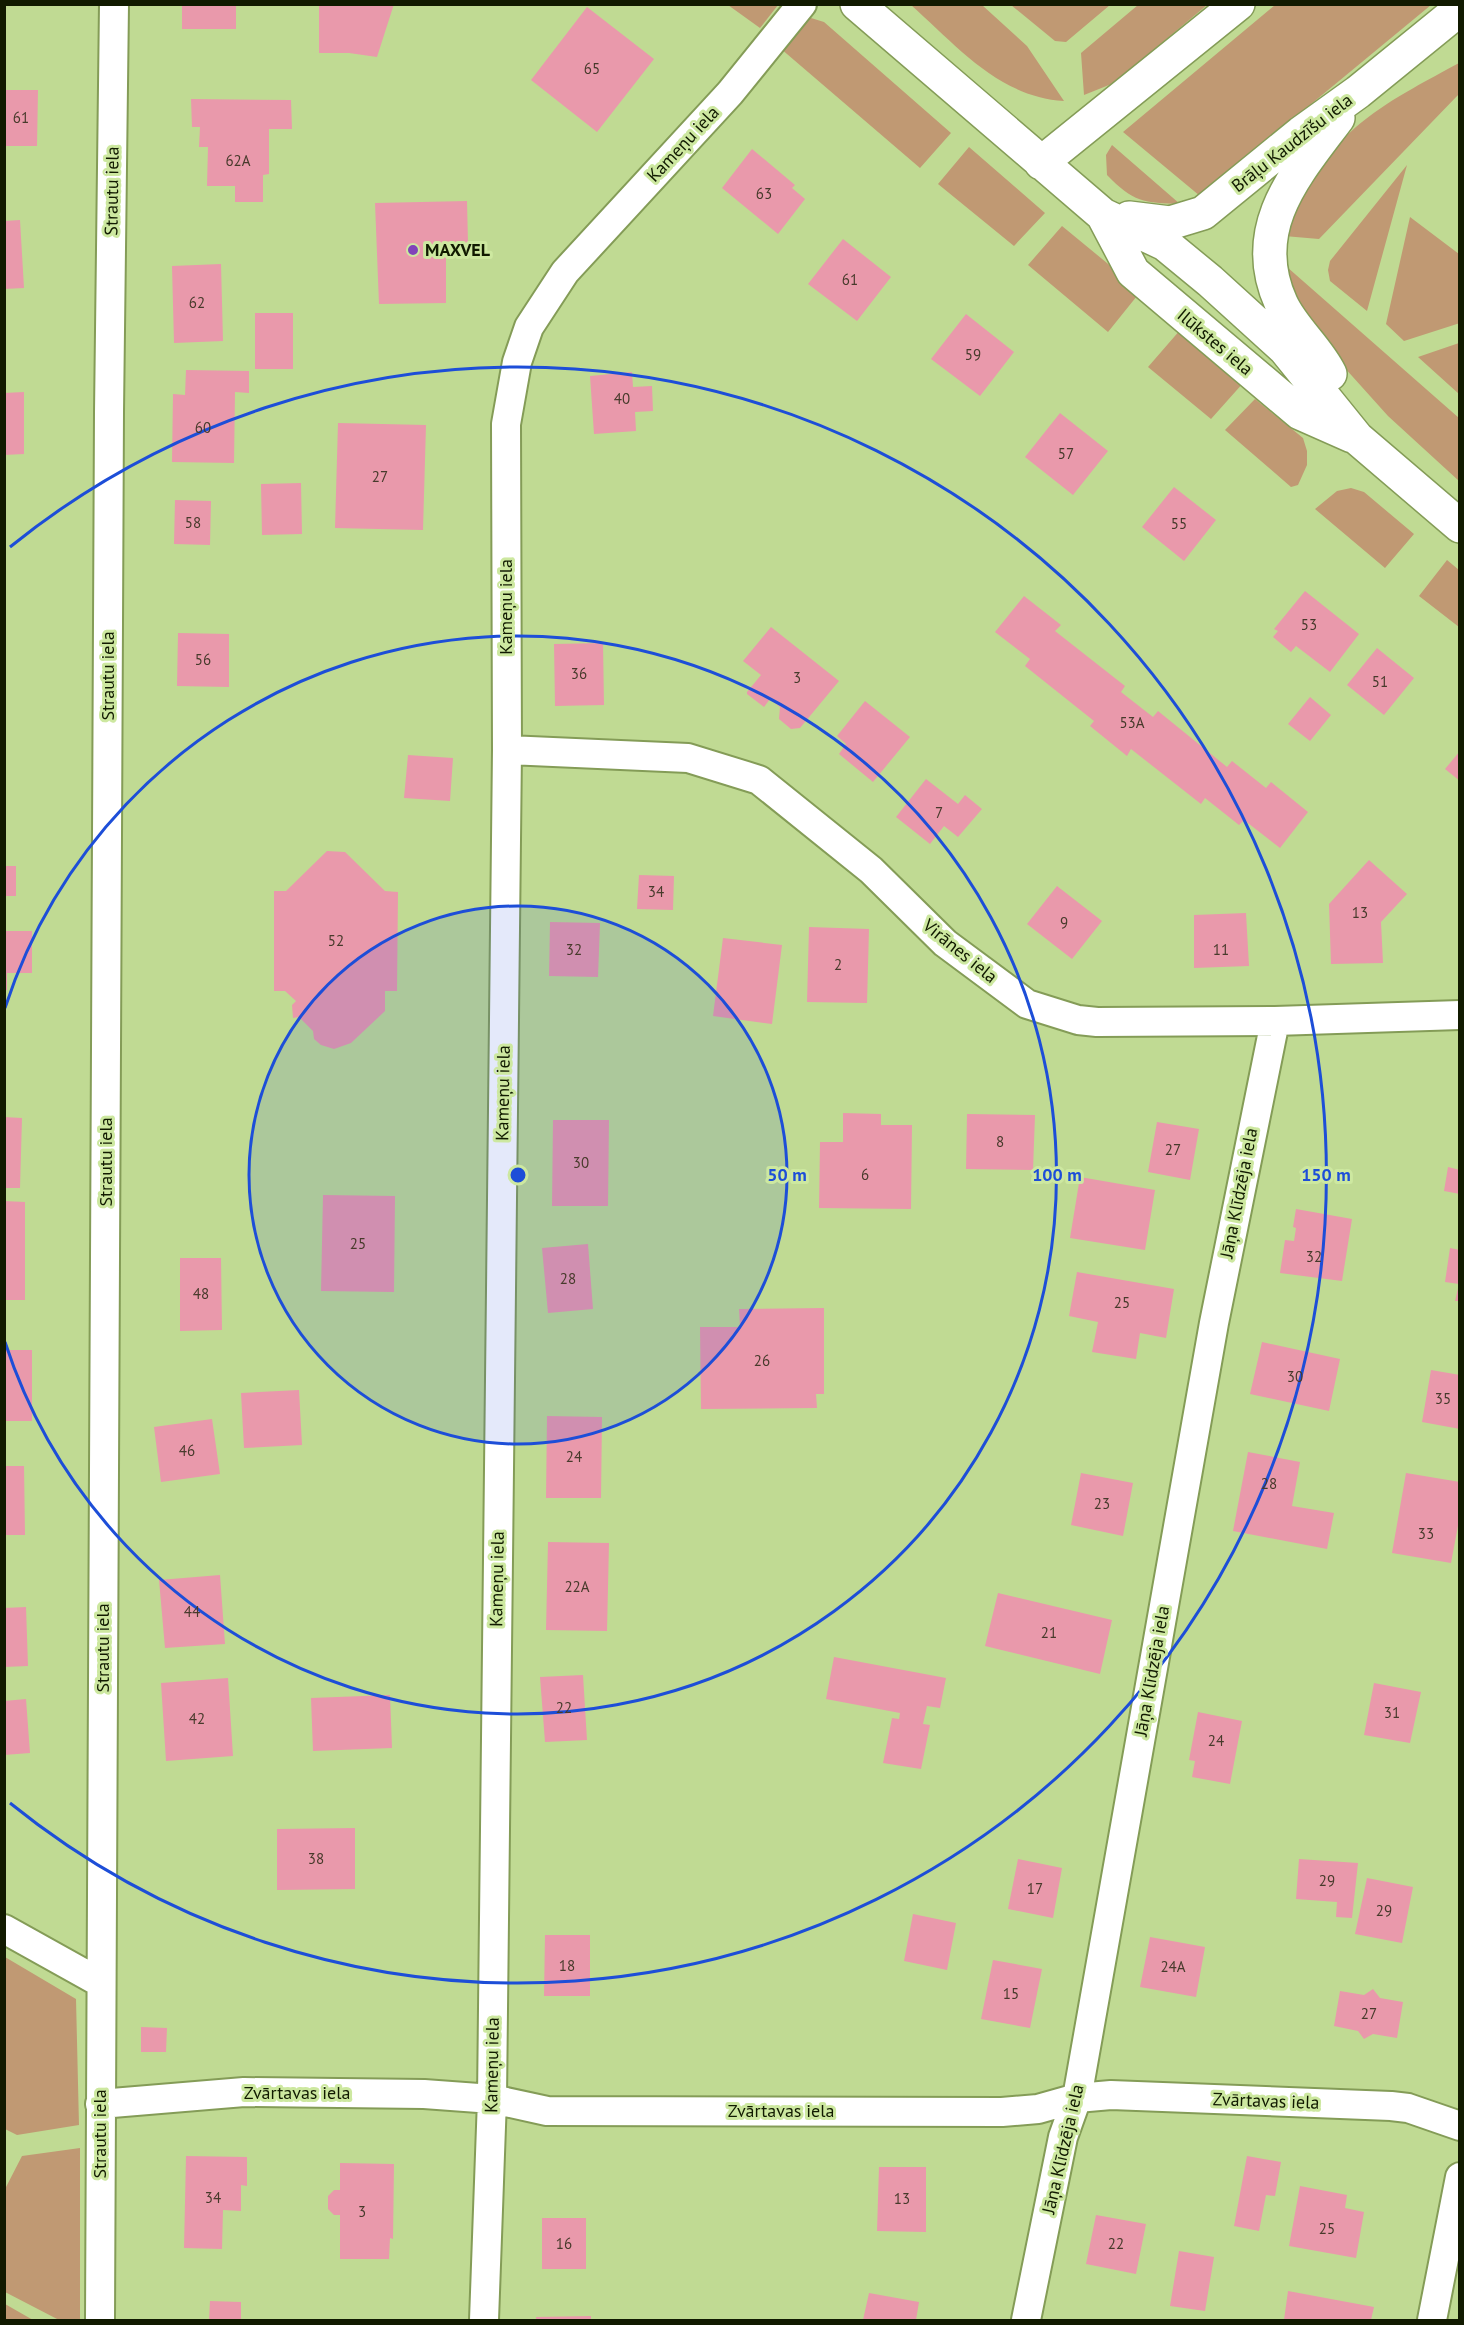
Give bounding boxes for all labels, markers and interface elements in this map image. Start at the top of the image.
house number: 65 [584,59,600,78]
street label: Brāļu Kaudzīšu iela [1227,88,1357,197]
street label: Kameņu iela [642,101,724,186]
house number: 61 [13,108,29,127]
street label: Strautu iela [99,146,124,236]
house number: 62A [225,151,251,170]
house number: 63 [756,184,772,203]
place label: MAXVEL [425,238,491,261]
marker: MAXVEL [406,243,420,257]
house number: 61 [842,270,858,289]
house number: 62 [189,293,205,312]
street label: Ilūkstes iela [1173,303,1258,380]
house number: 59 [965,345,981,364]
house number: 40 [614,389,630,408]
house number: 60 [195,418,211,437]
house number: 57 [1058,444,1074,463]
house number: 27 [372,467,388,486]
house number: 58 [185,513,201,532]
house number: 55 [1171,514,1187,533]
street label: Kameņu iela [494,559,517,655]
house number: 53 [1301,615,1317,634]
street label: Strautu iela [96,631,119,721]
house number: 56 [195,650,211,669]
house number: 36 [571,664,587,683]
house number: 3 [793,668,801,687]
house number: 51 [1372,672,1388,691]
house number: 53A [1119,713,1145,732]
house number: 7 [935,803,943,822]
house number: 34 [648,882,664,901]
house number: 13 [1352,903,1368,922]
street label: Virānes iela [917,913,1002,988]
house number: 9 [1060,913,1068,932]
house number: 52 [328,931,344,950]
house number: 32 [566,940,582,959]
house number: 11 [1213,940,1229,959]
house number: 2 [834,955,842,974]
street label: Kameņu iela [490,1045,515,1141]
street label: Strautu iela [94,1117,117,1207]
street label: Jāņa Klīdzēja iela [1214,1126,1262,1261]
house number: 8 [996,1132,1004,1151]
house number: 27 [1165,1140,1181,1159]
house number: 30 [573,1153,589,1172]
text: 50 m [767,1163,807,1186]
text: 100 m [1032,1163,1082,1186]
text: 150 m [1301,1163,1351,1186]
centre of rings [508,1165,528,1185]
house number: 6 [861,1165,869,1184]
house number: 25 [350,1234,366,1253]
house number: 32 [1306,1247,1322,1266]
house number: 28 [560,1269,576,1288]
house number: 48 [193,1284,209,1303]
house number: 25 [1114,1293,1130,1312]
house number: 26 [754,1351,770,1370]
house number: 30 [1287,1367,1303,1386]
house number: 35 [1435,1389,1451,1408]
house number: 46 [179,1441,195,1460]
house number: 24 [566,1447,582,1466]
house number: 28 [1261,1474,1277,1493]
house number: 23 [1094,1494,1110,1513]
house number: 33 [1418,1524,1434,1543]
street label: Kameņu iela [484,1531,509,1627]
house number: 22A [564,1577,590,1596]
house number: 44 [184,1602,200,1621]
street label: Strautu iela [91,1603,114,1693]
street label: Jāņa Klīdzēja iela [1129,1604,1174,1739]
house number: 21 [1041,1623,1057,1642]
house number: 22 [556,1698,572,1717]
house number: 31 [1384,1703,1400,1722]
house number: 42 [189,1709,205,1728]
house number: 24 [1208,1731,1224,1750]
house number: 38 [308,1849,324,1868]
house number: 29 [1319,1871,1335,1890]
house number: 17 [1027,1879,1043,1898]
house number: 29 [1376,1901,1392,1920]
house number: 18 [559,1956,575,1975]
house number: 24A [1160,1957,1186,1976]
house number: 15 [1003,1984,1019,2003]
house number: 27 [1361,2004,1377,2023]
street label: Kameņu iela [479,2017,504,2113]
street label: Zvārtavas iela [244,2081,350,2104]
street label: Jāņa Klīdzēja iela [1036,2082,1089,2217]
street label: Zvārtavas iela [1212,2087,1320,2114]
street label: Strautu iela [88,2089,111,2179]
street label: Zvārtavas iela [728,2099,834,2122]
house number: 34 [205,2188,221,2207]
house number: 13 [894,2189,910,2208]
house number: 3 [358,2202,366,2221]
house number: 25 [1319,2219,1335,2238]
house number: 16 [556,2234,572,2253]
house number: 22 [1108,2234,1124,2253]

